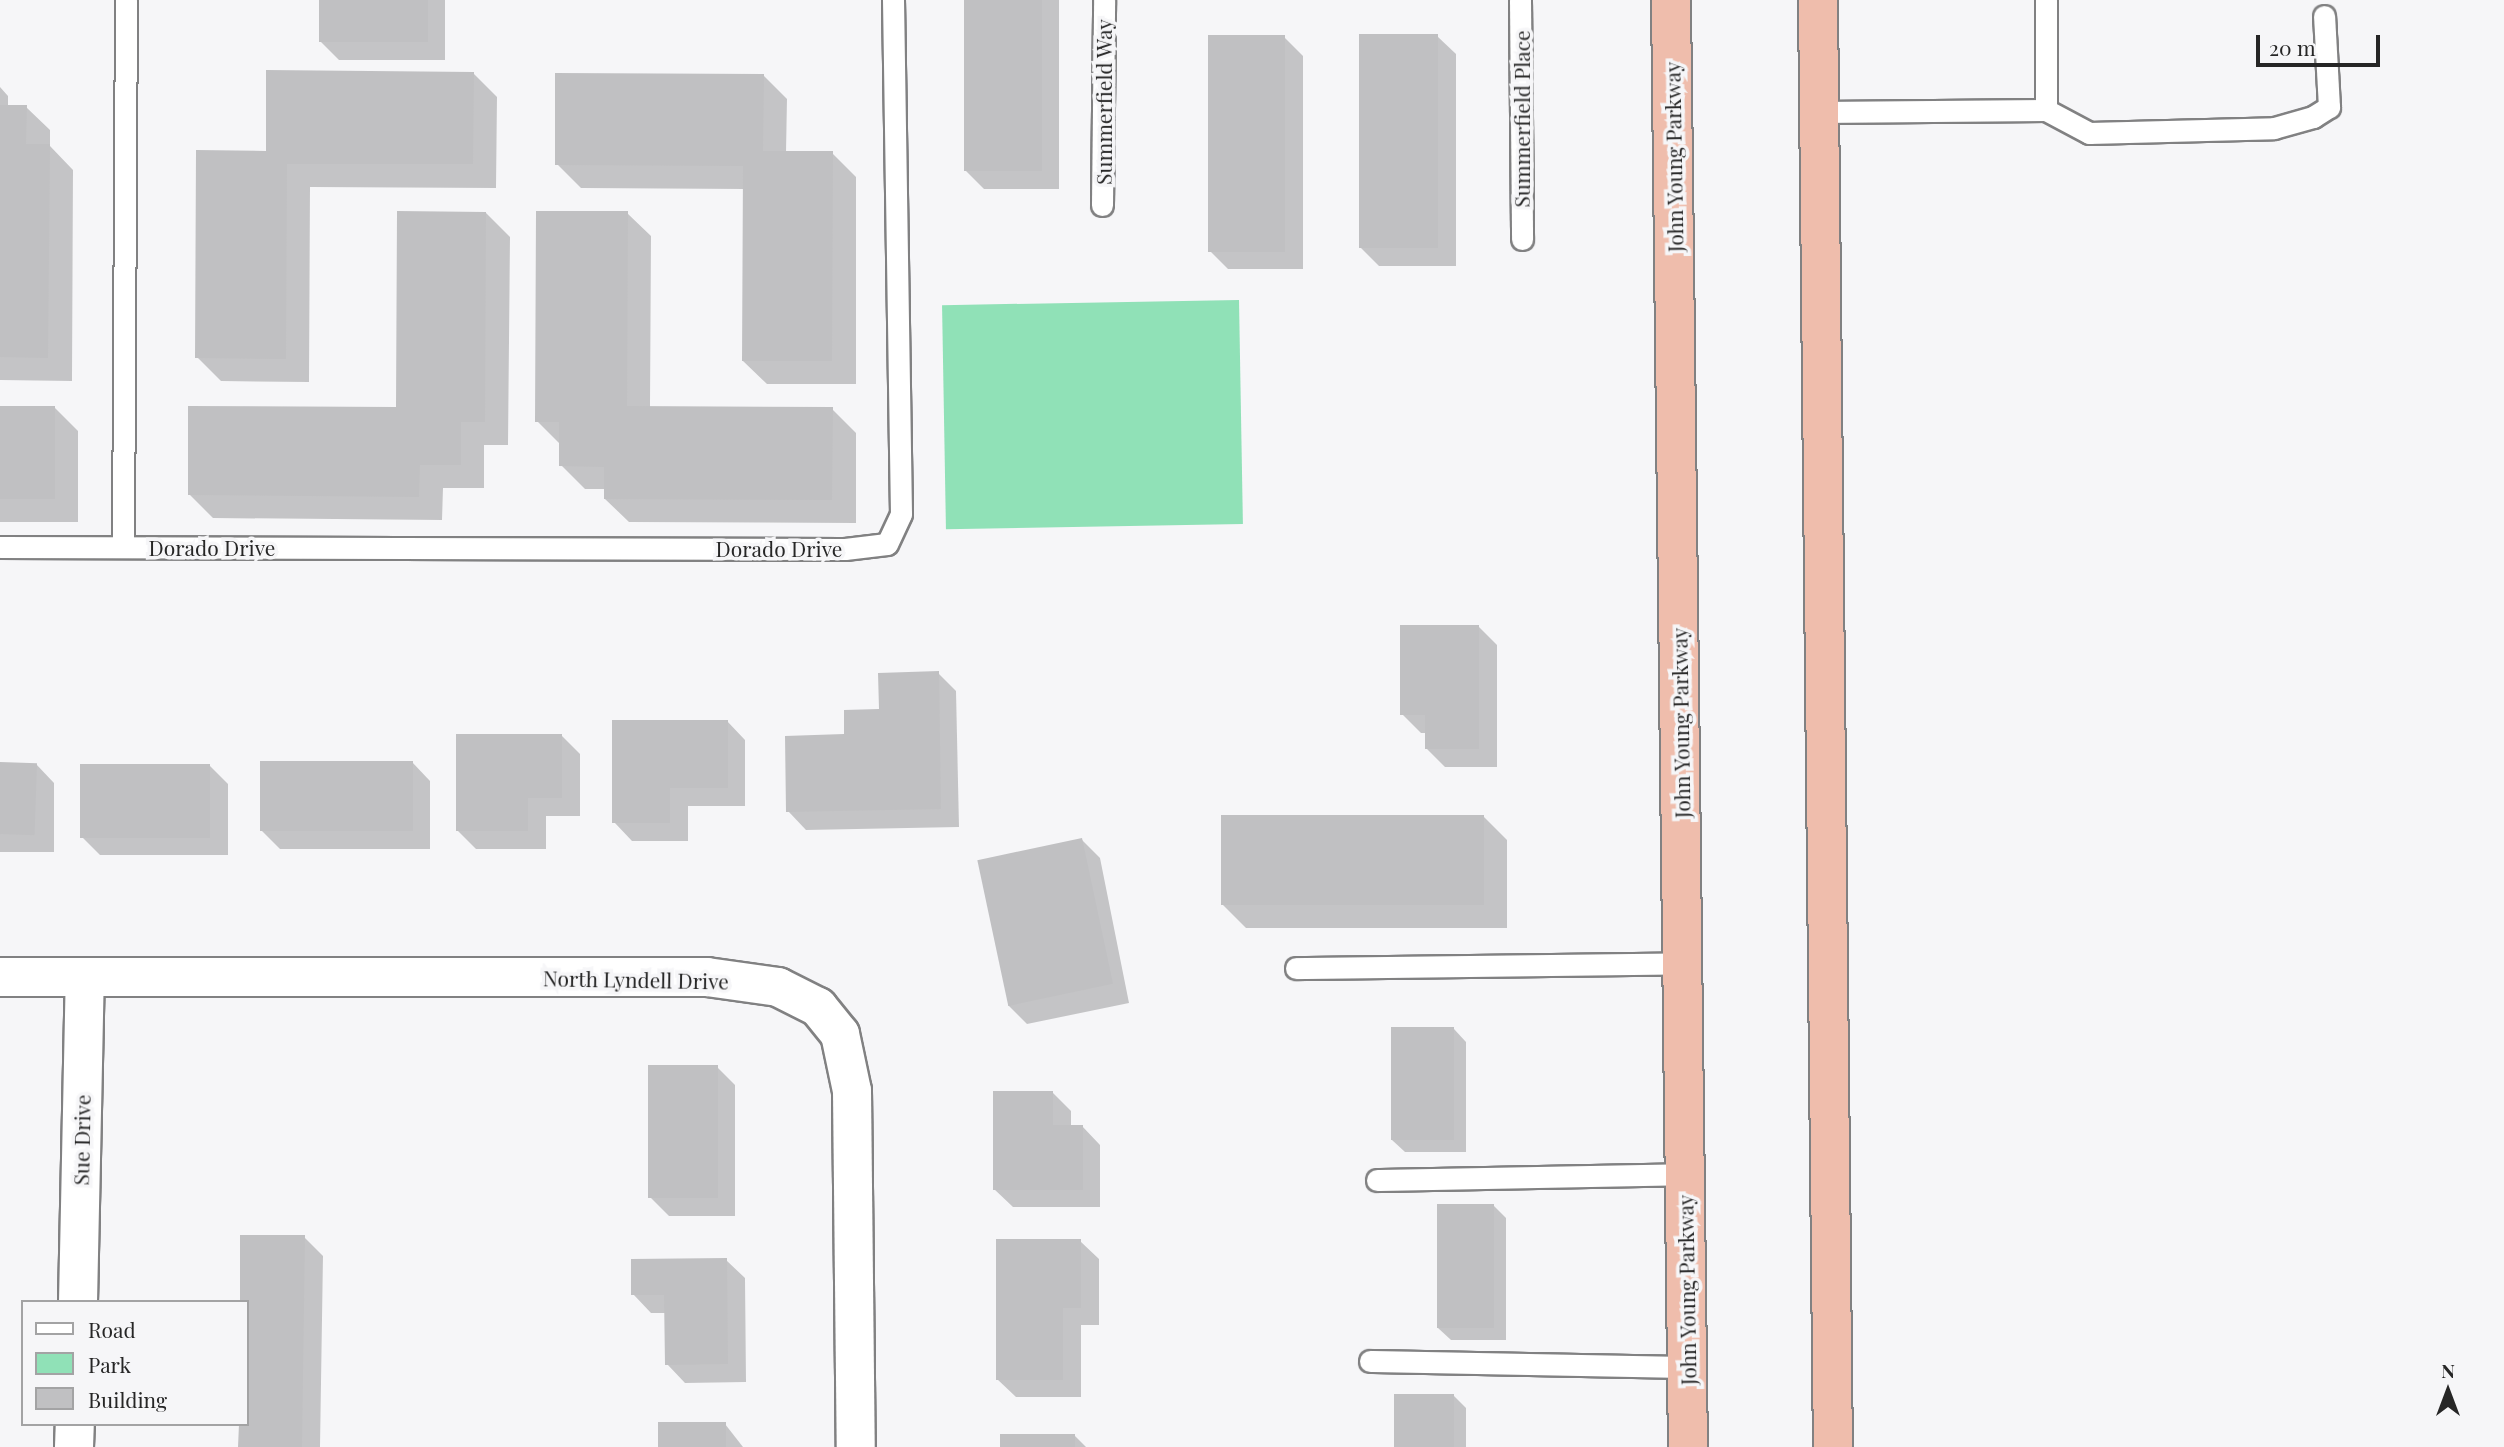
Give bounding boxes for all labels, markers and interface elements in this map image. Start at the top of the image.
street label: Summerfield Way [1090,19,1116,185]
scale bar [2259,21,2383,65]
street label: Summerfield Place [1508,30,1534,208]
text: 20 m [2269,33,2316,61]
street label: John Young Parkway [1659,61,1687,253]
street label: Dorado Drive [149,534,275,560]
street label: Dorado Drive [716,535,842,561]
street label: John Young Parkway [1666,627,1694,819]
street label: North Lyndell Drive [543,965,729,993]
street label: Sue Drive [68,1094,94,1186]
street label: John Young Parkway [1672,1194,1700,1386]
legend [21,1300,248,1426]
text: Road [88,1315,136,1343]
text: Park [88,1350,131,1378]
north arrow [2413,1356,2483,1426]
text: N [2441,1357,2455,1383]
text: Building [88,1385,167,1413]

